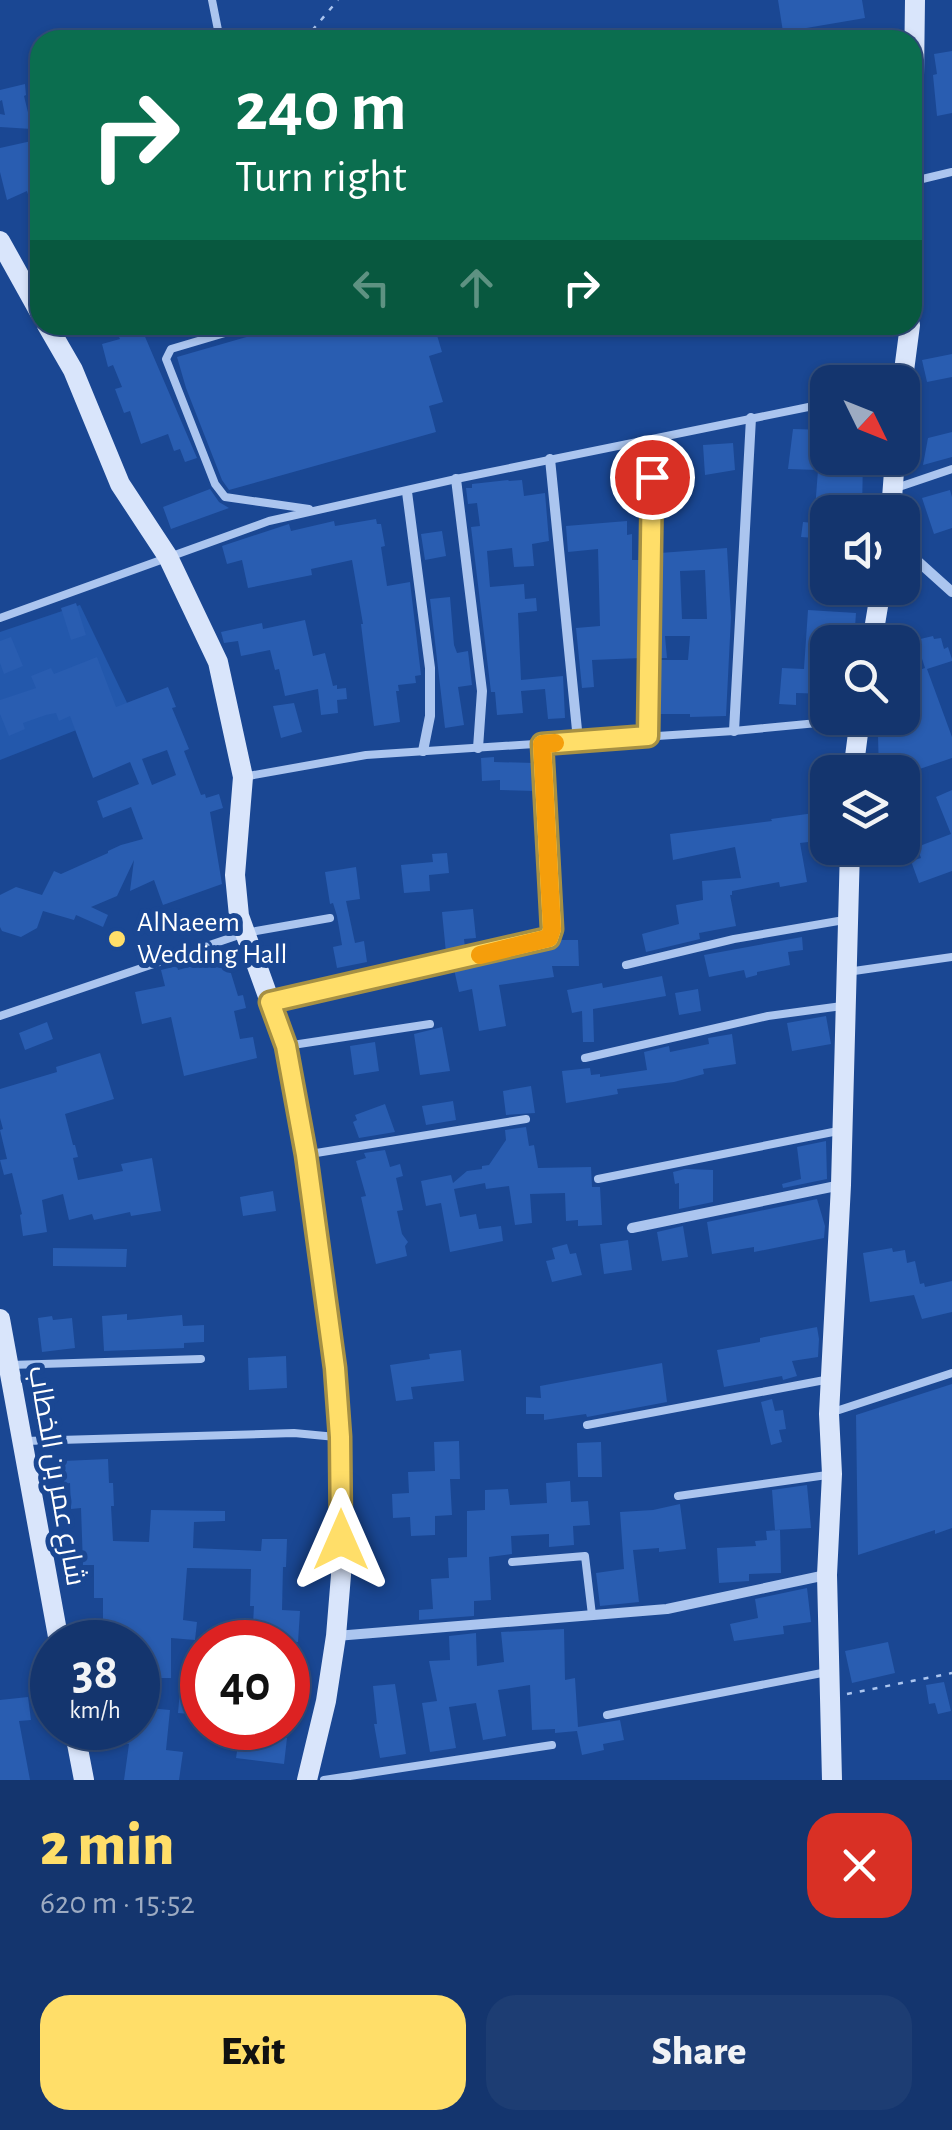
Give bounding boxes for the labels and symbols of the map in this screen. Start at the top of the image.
north arrow [810,365,920,475]
pin [610,435,695,520]
place label: AlNaeem Wedding Hall [137,909,288,969]
marker: AlNaeem Wedding Hall [106,928,128,950]
street label: شارع عمر بن الخطاب [20,1364,90,1589]
position arrow [289,1488,393,1592]
speed limit sign: 40 [180,1620,310,1750]

